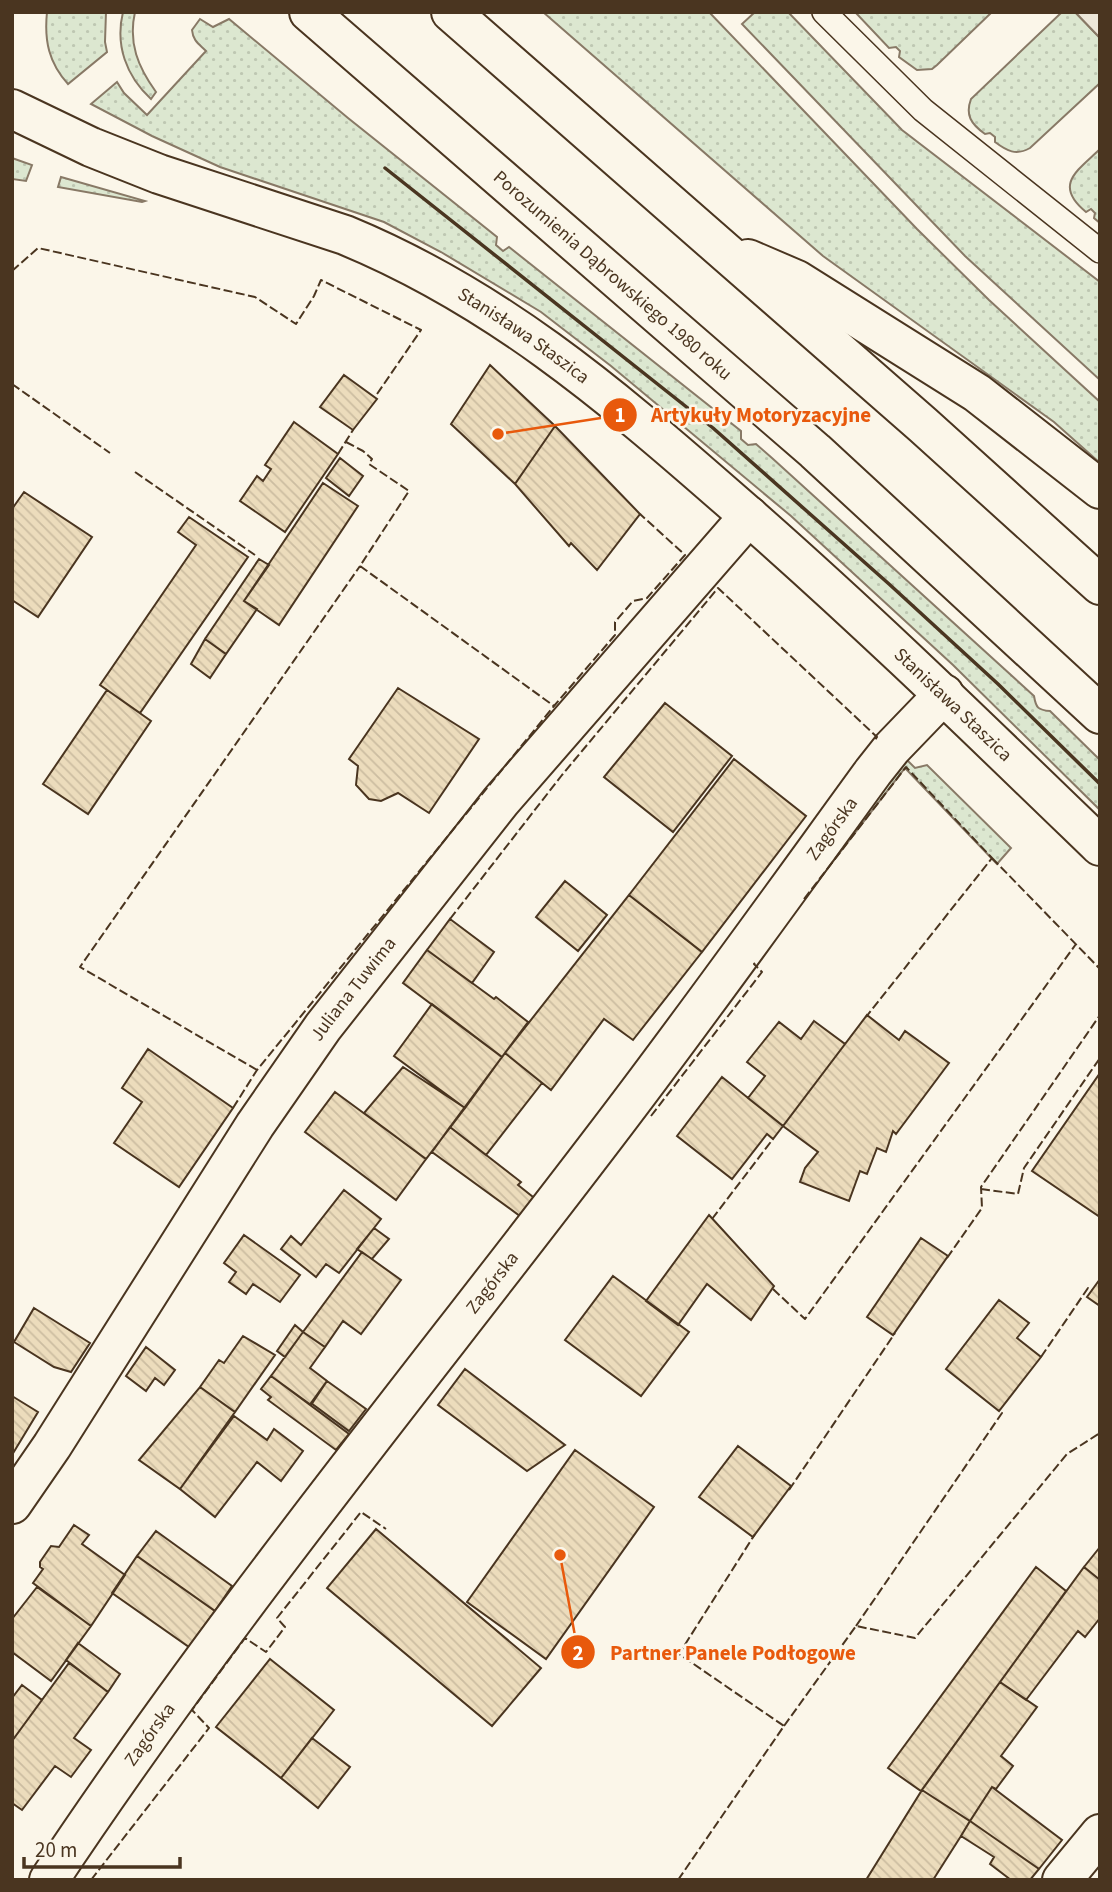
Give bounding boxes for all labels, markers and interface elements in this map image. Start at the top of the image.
street label: Porozumienia Dąbrowskiego 1980 roku [487,164,738,387]
street label: Stanisława Staszica [453,281,595,390]
callout: Artykuły Motoryzacyjne [602,394,885,436]
text: 1 [614,400,626,430]
text: Artykuły Motoryzacyjne [650,400,871,430]
street label: Stanisława Staszica [888,642,1018,768]
street label: Zagórska [800,791,864,866]
street label: Juliana Tuwima [304,931,402,1047]
street label: Zagórska [459,1246,525,1320]
callout: Partner Panele Podłogowe [561,1631,869,1673]
text: 2 [572,1638,584,1668]
text: Partner Panele Podłogowe [610,1638,856,1668]
street label: Zagórska [118,1697,182,1772]
scale bar [24,1826,180,1870]
text: 20 m [35,1835,77,1865]

